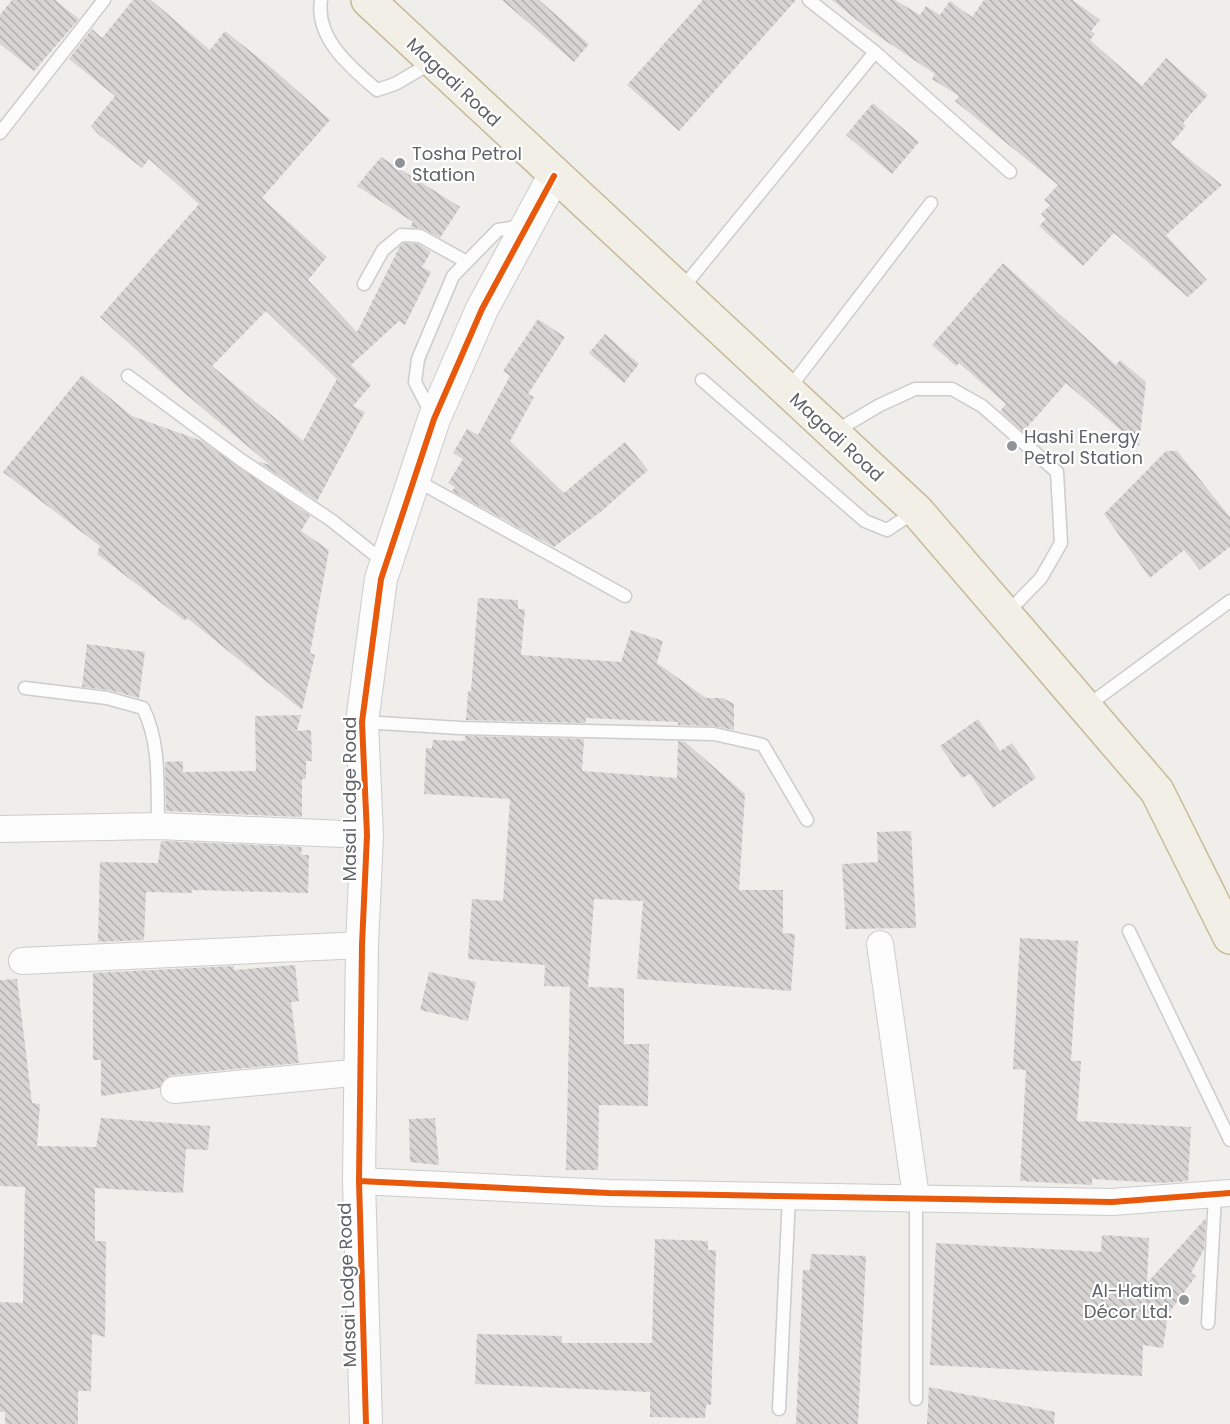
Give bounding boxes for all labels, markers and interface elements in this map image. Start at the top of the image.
street label: Magadi Road [402,32,506,132]
place label: Tosha Petrol Station [412,141,522,187]
marker: Tosha Petrol Station [393,156,407,170]
street label: Magadi Road [785,387,889,487]
place label: Hashi Energy Petrol Station [1024,424,1143,470]
marker: Hashi Energy Petrol Station [1005,439,1019,453]
street label: Masai Lodge Road [337,717,362,881]
street label: Masai Lodge Road [332,1202,362,1368]
place label: Al-Hatim Décor Ltd. [1084,1278,1172,1324]
marker: Al-Hatim Décor Ltd. [1177,1293,1191,1307]

